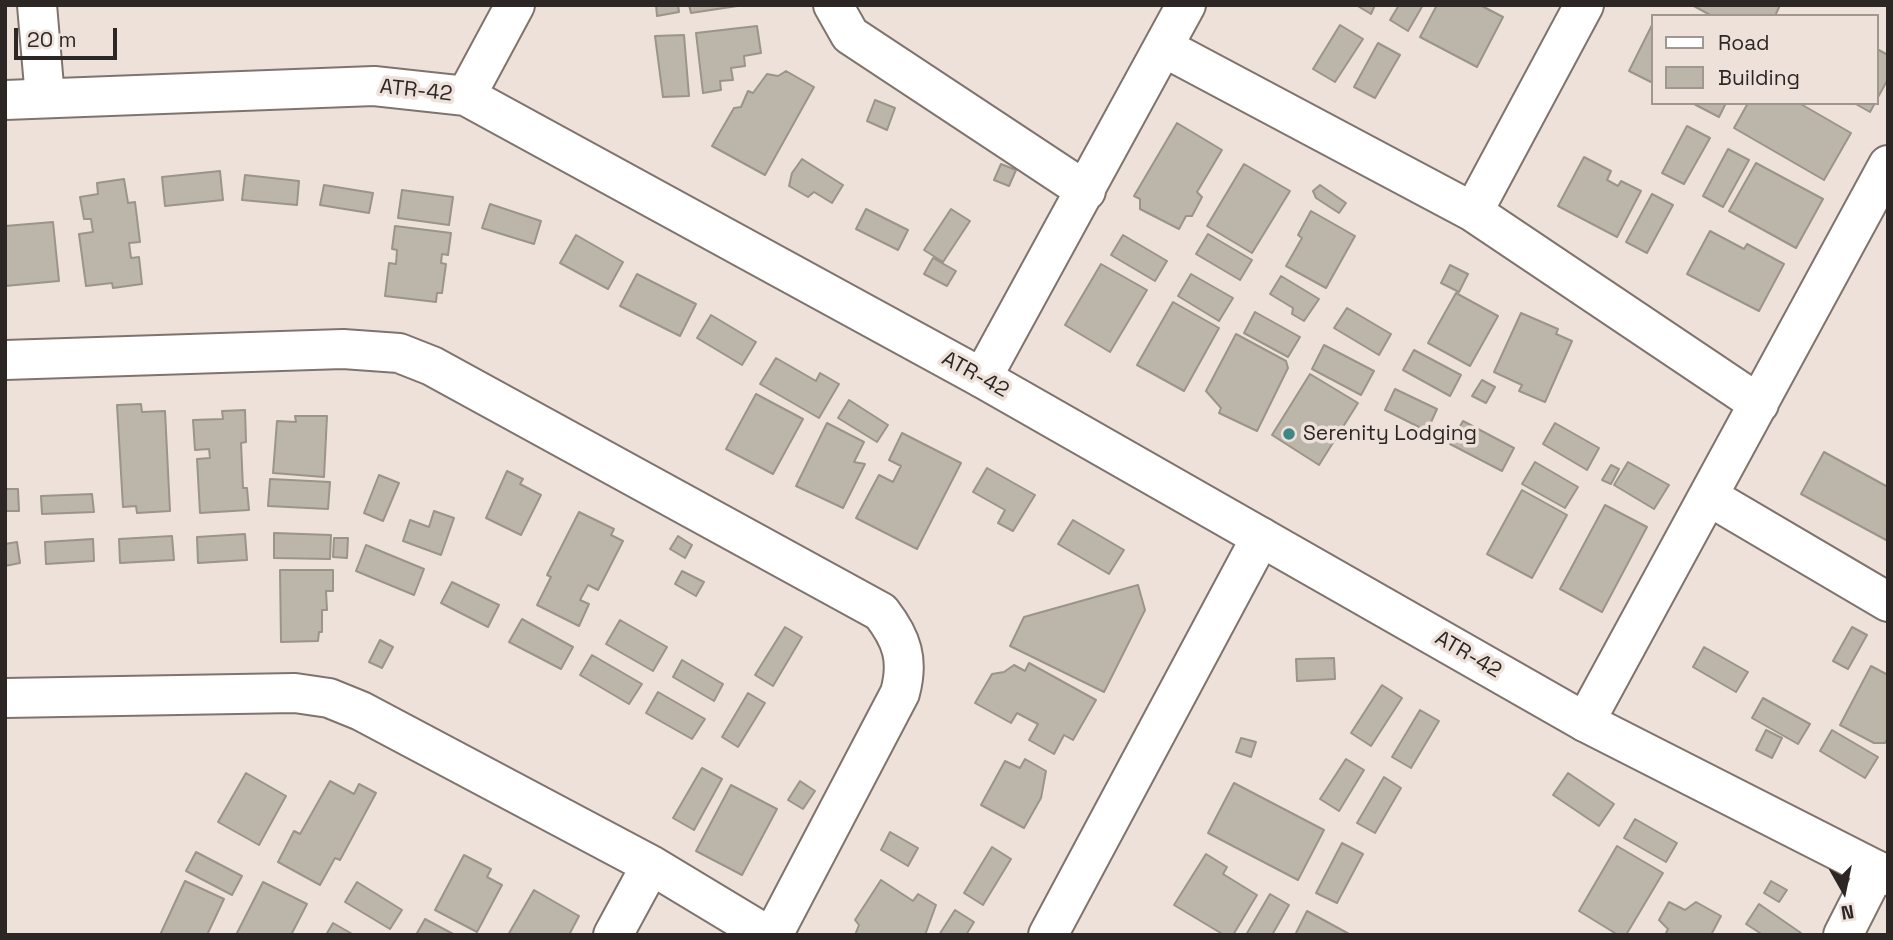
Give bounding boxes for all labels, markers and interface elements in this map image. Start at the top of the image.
scale bar [18,14,121,58]
legend [1652,14,1879,105]
text: 20 m [27,26,77,53]
text: Road [1718,29,1770,56]
text: Building [1718,64,1800,91]
street label: ATR-42 [379,75,453,107]
street label: ATR-42 [937,346,1013,404]
place label: Serenity Lodging [1303,421,1477,447]
marker: Serenity Lodging [1281,426,1297,442]
street label: ATR-42 [1430,626,1506,684]
north arrow [1809,856,1879,926]
text: N [1839,899,1856,926]

